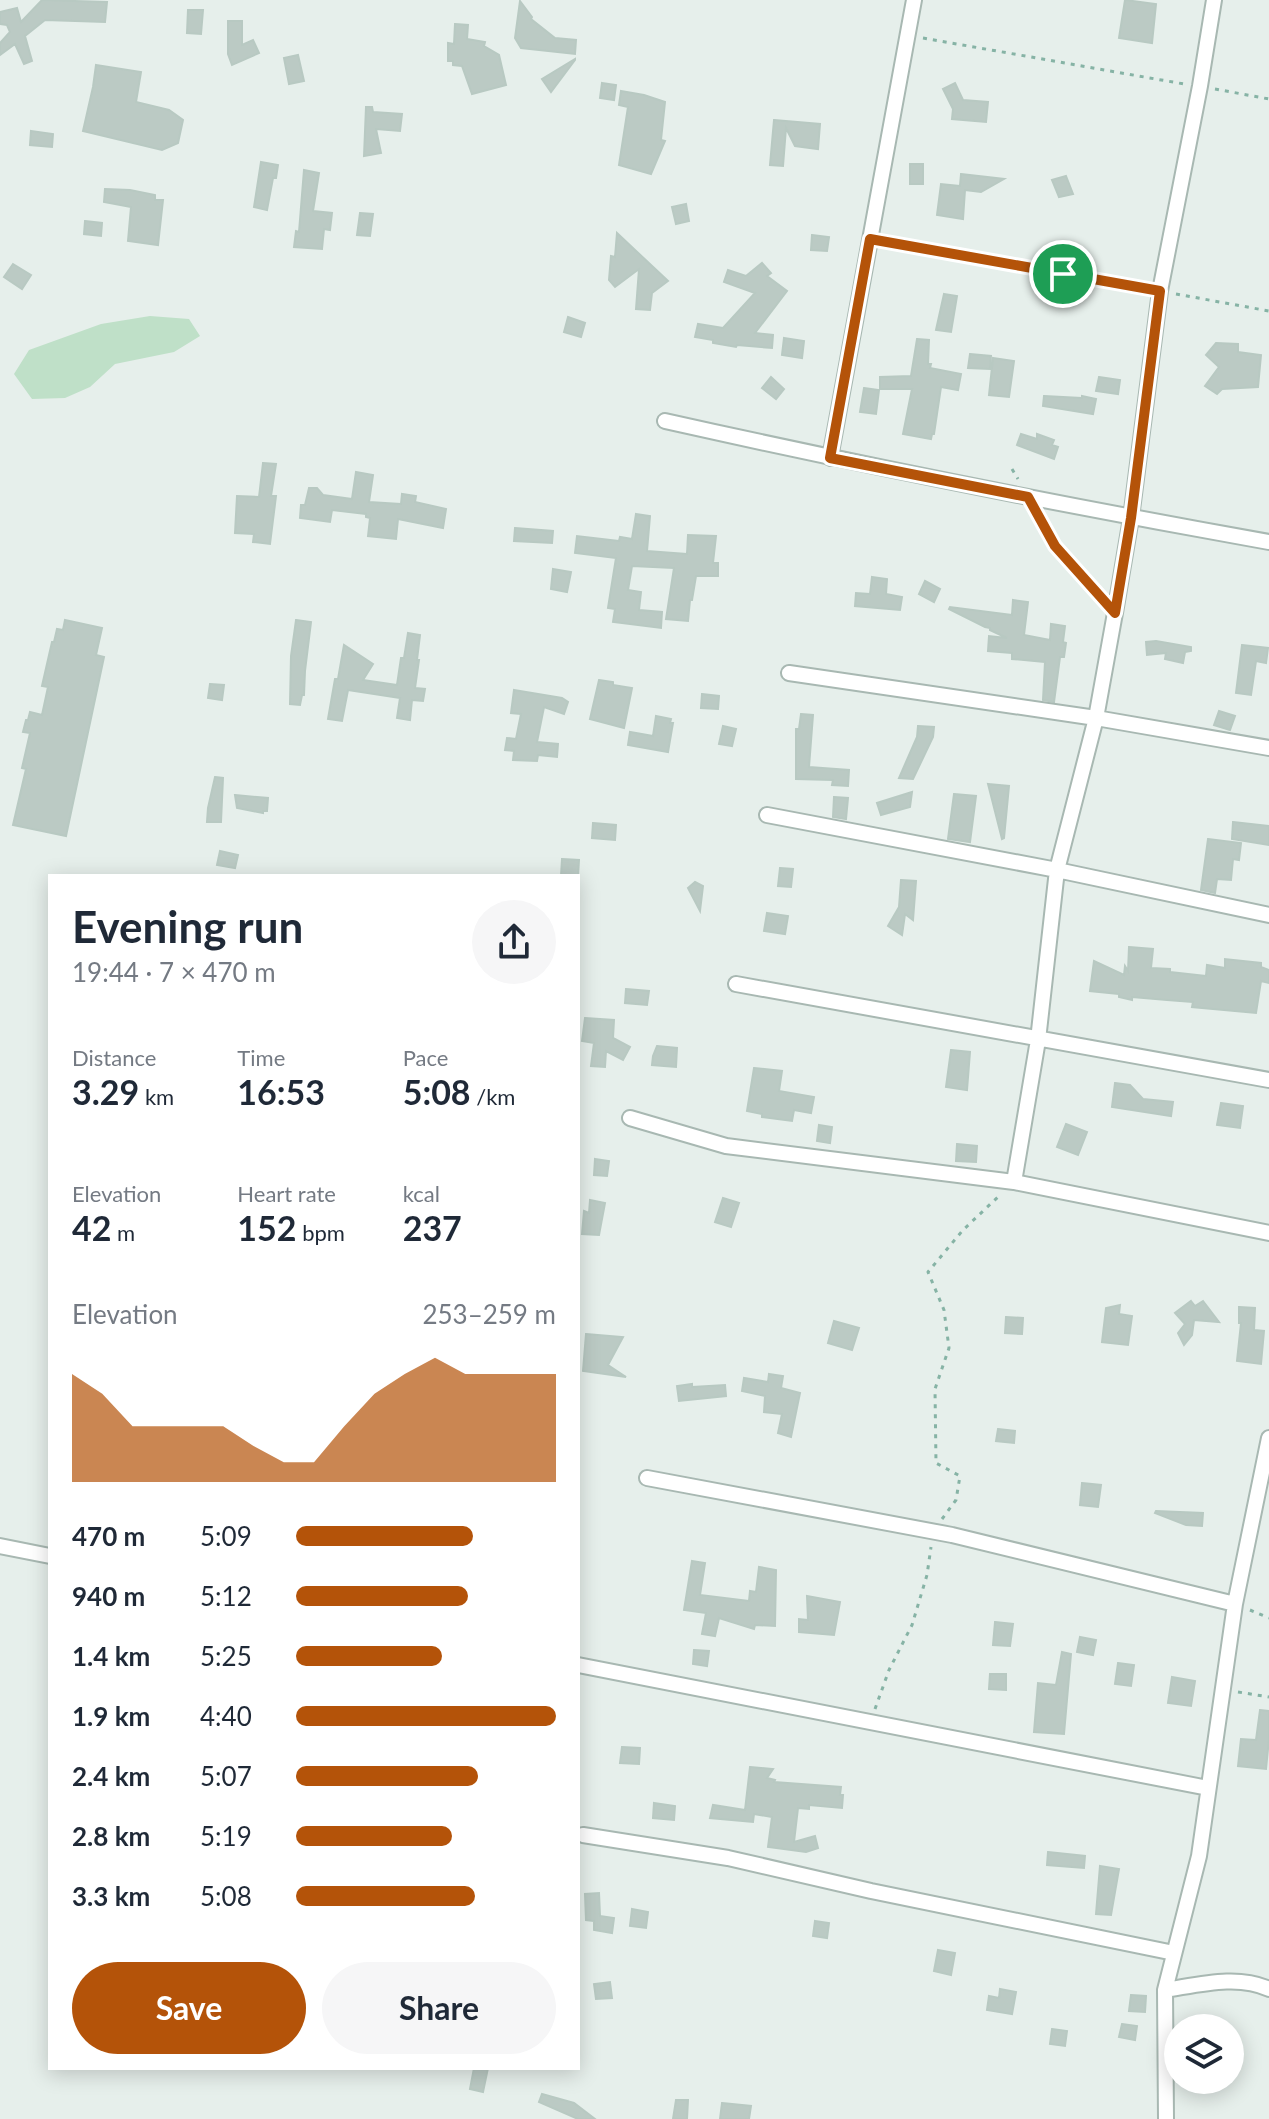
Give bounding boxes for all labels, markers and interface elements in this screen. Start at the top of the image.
pin [1029,240,1097,308]
icon: arrive [1041,252,1085,296]
text: Evening run [72,900,303,952]
button: share [472,900,556,984]
text: 19:44 · 7 × 470 m [72,956,276,988]
text: Distance [72,1044,156,1071]
text: Time [237,1044,285,1071]
text: Pace [403,1044,448,1071]
text: 3.29 [72,1071,139,1112]
text: 16:53 [237,1071,325,1112]
text: 5:08 [403,1071,471,1112]
text: km [139,1083,174,1110]
text: /km [471,1083,515,1110]
text: Elevation [72,1180,161,1207]
text: Heart rate [237,1180,336,1207]
text: kcal [403,1180,440,1207]
text: 42 [72,1207,111,1248]
text: 152 [237,1207,297,1248]
text: 237 [403,1207,462,1248]
text: m [111,1219,135,1246]
text: bpm [297,1219,345,1246]
text: Elevation [72,1298,178,1330]
text: 253–259 m [422,1298,556,1330]
text: 470 m [72,1520,145,1552]
text: 5:09 [200,1520,252,1552]
text: 940 m [72,1580,145,1612]
text: 5:12 [200,1580,252,1612]
text: 1.4 km [72,1640,150,1672]
text: 5:25 [200,1640,252,1672]
text: 1.9 km [72,1700,150,1732]
text: 4:40 [200,1700,252,1732]
text: 2.4 km [72,1760,150,1792]
text: 5:07 [200,1760,252,1792]
text: 2.8 km [72,1820,150,1852]
text: 5:19 [200,1820,252,1852]
text: 3.3 km [72,1880,150,1912]
text: 5:08 [200,1880,252,1912]
button: Save [72,1962,306,2054]
button: Share [322,1962,556,2054]
map controls [1164,2014,1244,2094]
button: layers [1164,2014,1244,2094]

